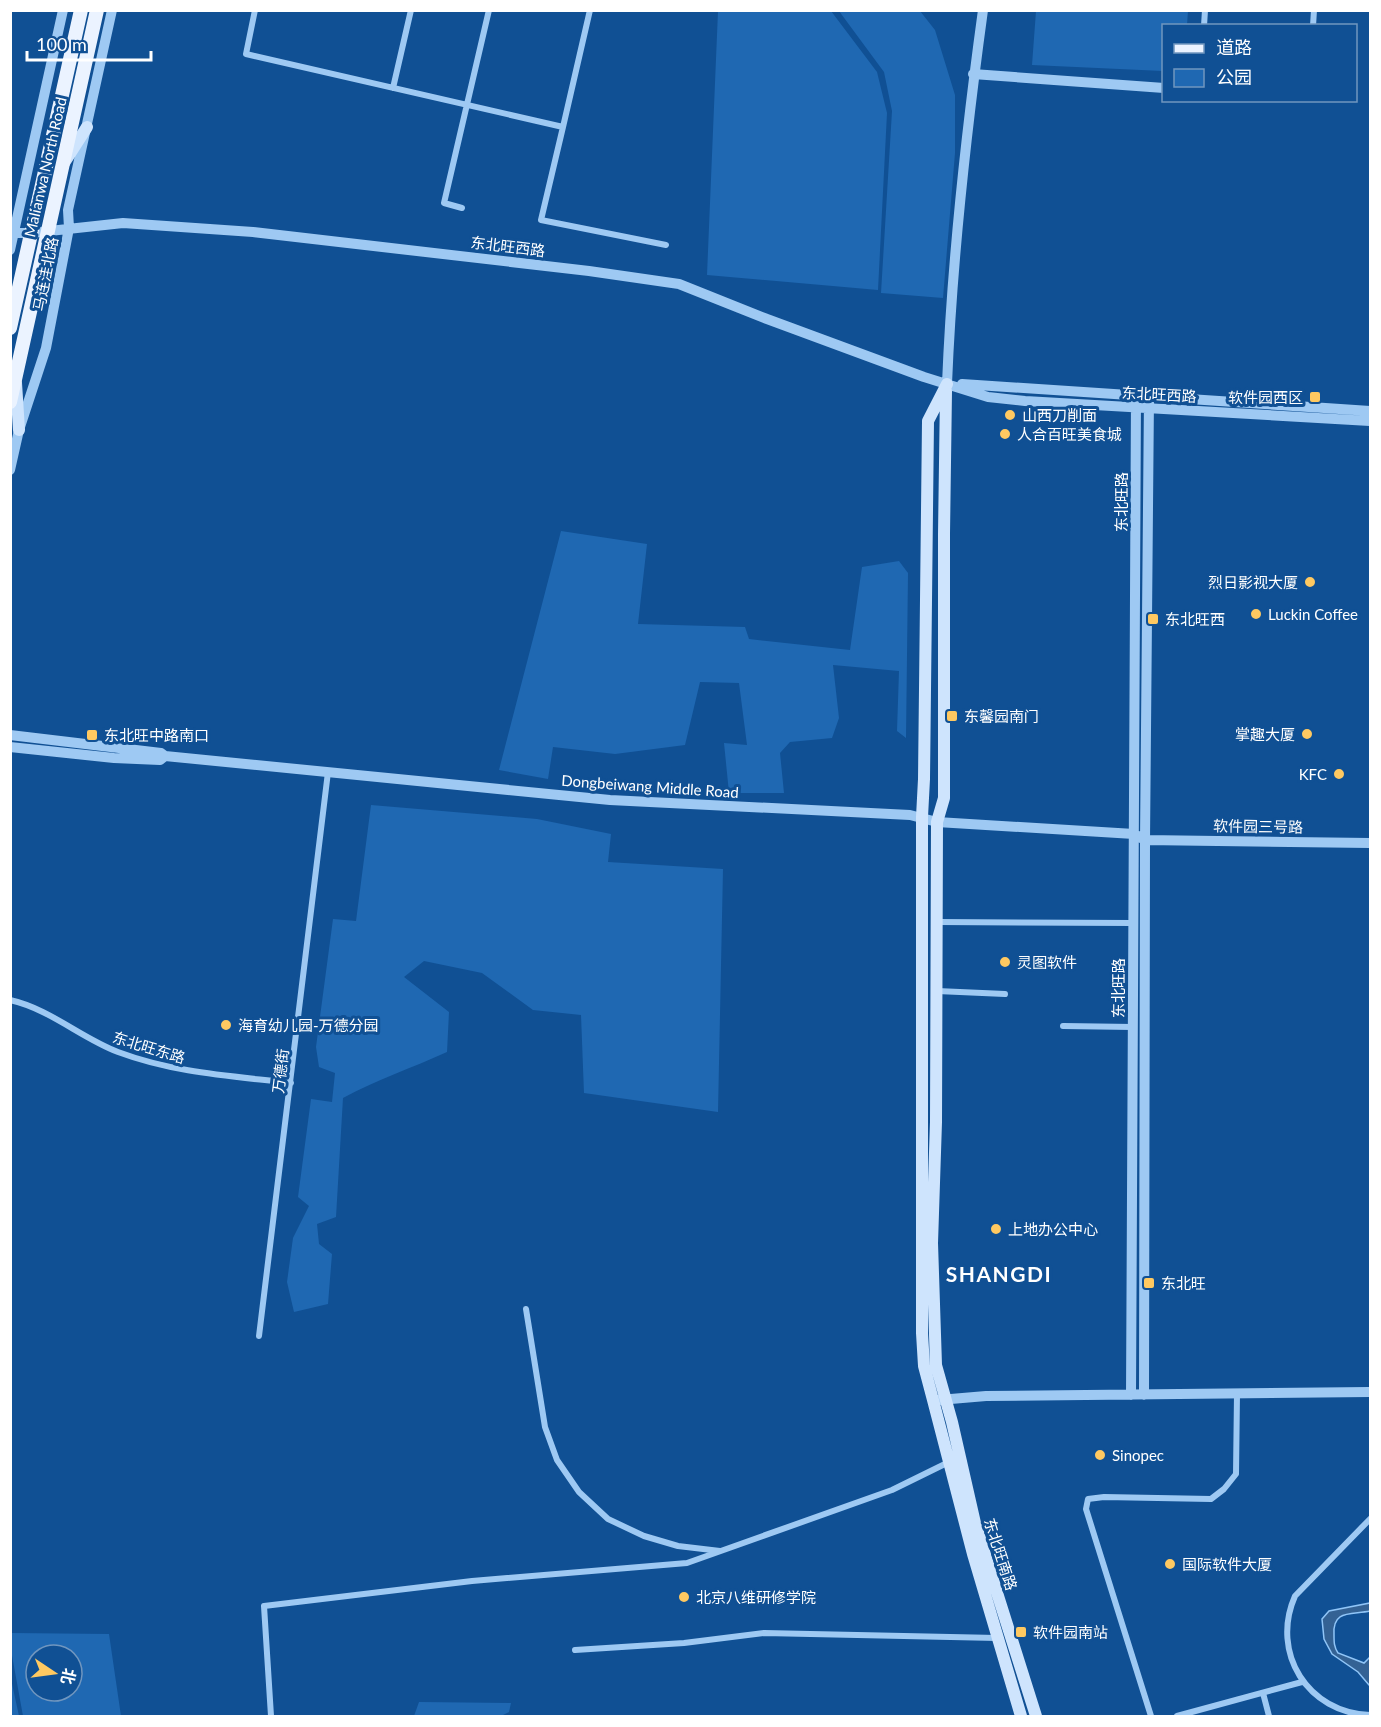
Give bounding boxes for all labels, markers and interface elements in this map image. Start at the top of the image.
scale bar [27,24,152,62]
legend [1162,24,1357,102]
text: 100 m [36,33,87,55]
text: 道路 [1216,36,1252,58]
text: 公园 [1216,66,1252,88]
street label: Malianwa North Road [20,95,70,239]
street label: 东北旺西路 [470,232,546,260]
street label: 马连洼北路 [29,235,61,313]
street label: 东北旺西路 [1121,383,1197,405]
place label: 软件园西区 [1228,388,1303,406]
marker: 软件园西区 [1308,390,1322,404]
place label: 山西刀削面 [1022,406,1097,424]
marker: 山西刀削面 [1003,408,1017,422]
place label: 人合百旺美食城 [1017,425,1122,443]
marker: 人合百旺美食城 [998,427,1012,441]
street label: 东北旺路 [1112,472,1130,532]
place label: 烈日影视大厦 [1208,573,1298,591]
marker: 烈日影视大厦 [1303,575,1317,589]
place label: Luckin Coffee [1268,605,1358,623]
marker: Luckin Coffee [1249,607,1263,621]
place label: 东北旺西 [1165,610,1225,628]
marker: 东北旺西 [1146,612,1160,626]
place label: 东馨园南门 [964,707,1039,725]
marker: 东馨园南门 [945,709,959,723]
place label: 掌趣大厦 [1235,725,1295,743]
place label: 东北旺中路南口 [104,726,209,744]
marker: 掌趣大厦 [1300,727,1314,741]
marker: 东北旺中路南口 [85,728,99,742]
place label: KFC [1299,765,1327,783]
marker: KFC [1332,767,1346,781]
street label: Dongbeiwang Middle Road [561,771,739,801]
street label: 软件园三号路 [1213,816,1303,836]
place label: 灵图软件 [1017,953,1077,971]
marker: 灵图软件 [998,955,1012,969]
street label: 东北旺路 [1109,958,1127,1018]
place label: 海育幼儿园-万德分园 [238,1016,379,1034]
marker: 海育幼儿园-万德分园 [219,1018,233,1032]
street label: 东北旺东路 [110,1027,188,1067]
street label: 万德街 [268,1048,292,1094]
place label: 上地办公中心 [1008,1220,1098,1238]
marker: 上地办公中心 [989,1222,1003,1236]
district label: SHANGDI [946,1261,1052,1286]
place label: 东北旺 [1161,1274,1206,1292]
marker: 东北旺 [1142,1276,1156,1290]
place label: Sinopec [1112,1446,1164,1464]
marker: Sinopec [1093,1448,1107,1462]
street label: 东北旺南路 [981,1516,1021,1592]
place label: 国际软件大厦 [1182,1555,1272,1573]
marker: 国际软件大厦 [1163,1557,1177,1571]
place label: 北京八维研修学院 [696,1588,816,1606]
marker: 北京八维研修学院 [677,1590,691,1604]
place label: 软件园南站 [1033,1623,1108,1641]
marker: 软件园南站 [1014,1625,1028,1639]
north arrow [24,1643,84,1703]
text: 北 [58,1667,80,1686]

